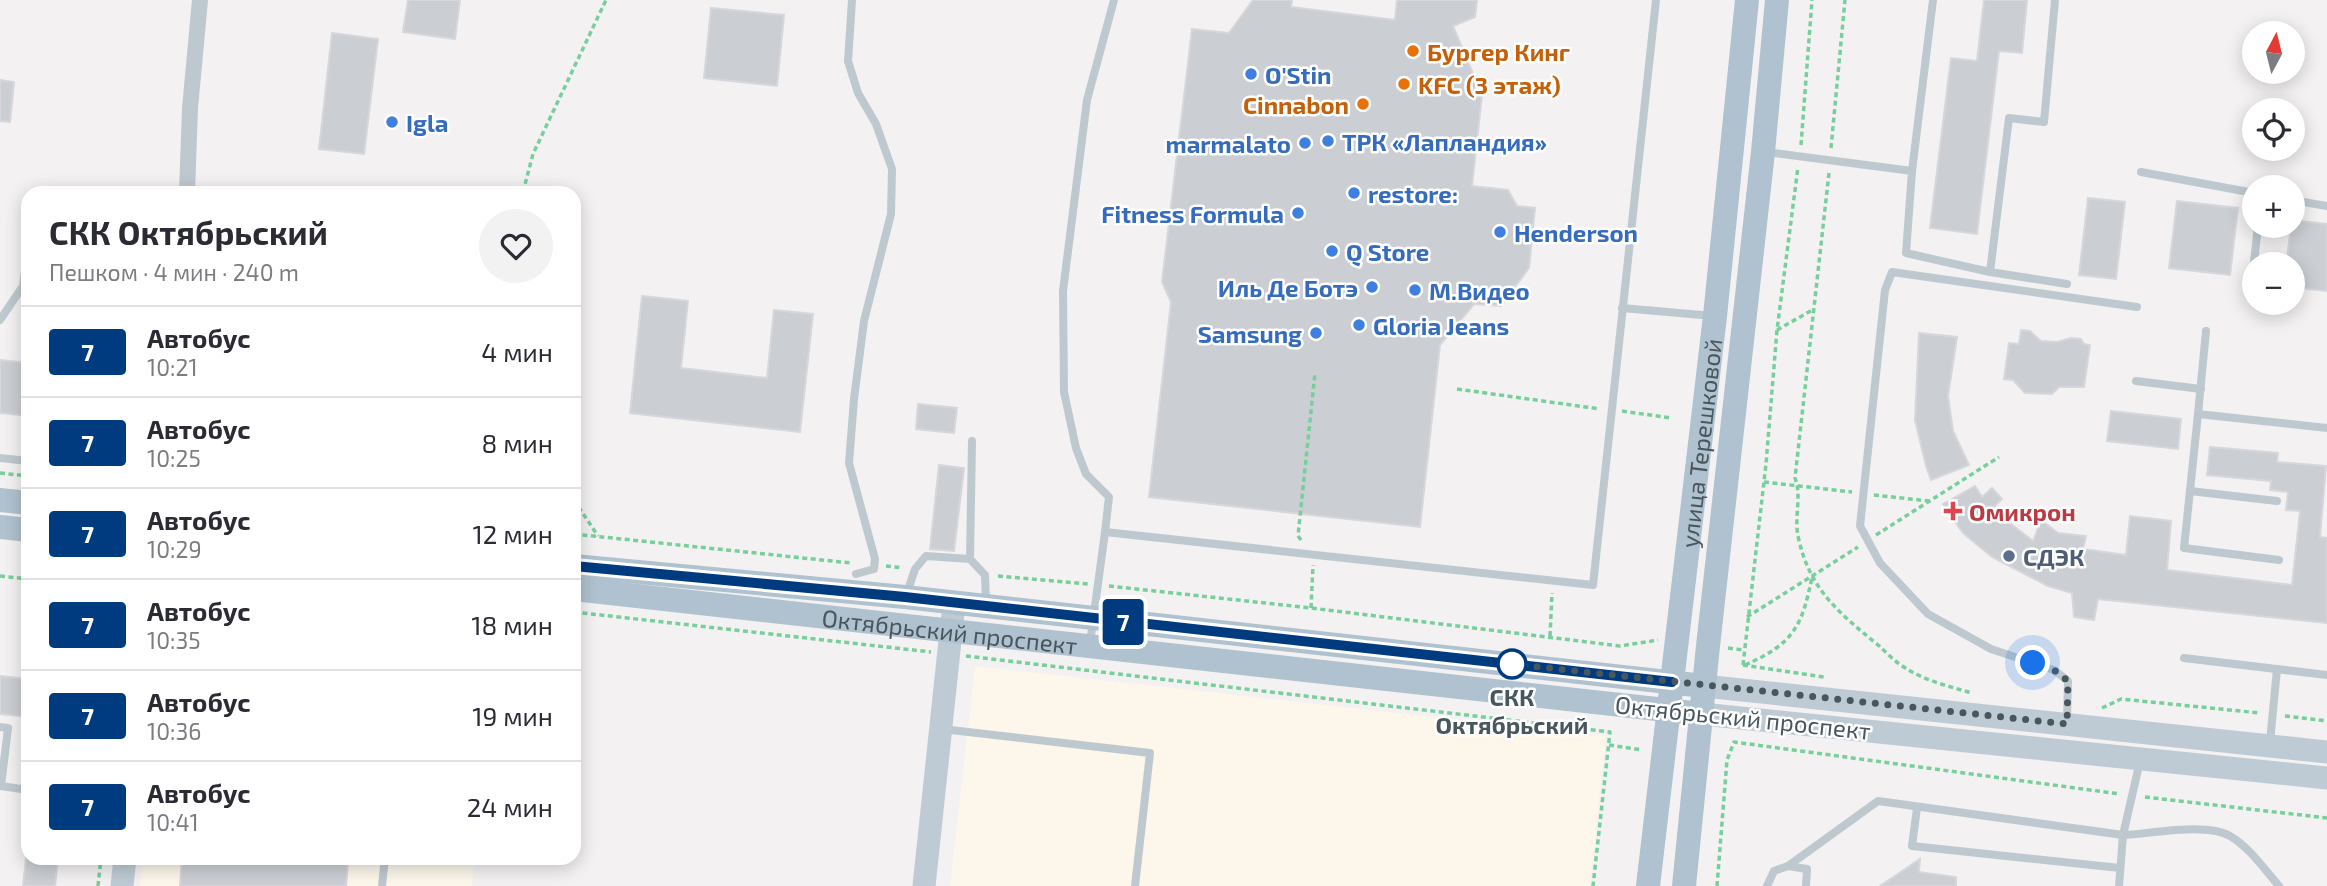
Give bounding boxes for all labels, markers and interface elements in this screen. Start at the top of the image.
north arrow [2242,21,2305,84]
map controls [2242,21,2305,315]
place label: Бургер Кинг [1427,37,1570,66]
marker: Бургер Кинг [1405,43,1421,59]
place label: O'Stin [1265,60,1331,89]
marker: O'Stin [1243,66,1259,82]
place label: KFC (3 этаж) [1418,70,1561,99]
marker: KFC (3 этаж) [1396,76,1412,92]
place label: Cinnabon [1243,90,1349,119]
marker: Cinnabon [1355,96,1371,112]
button: locate [2242,98,2305,161]
place label: Igla [406,108,449,137]
marker: Igla [384,114,400,130]
place label: ТРК «Лапландия» [1342,127,1547,156]
place label: marmalato [1166,129,1291,158]
marker: ТРК «Лапландия» [1320,133,1336,149]
marker: marmalato [1297,135,1313,151]
button: + [2242,175,2305,238]
place label: restore: [1368,179,1458,208]
marker: restore: [1346,185,1362,201]
place label: Fitness Formula [1101,199,1284,228]
marker: Fitness Formula [1290,205,1306,221]
button: heart [479,209,553,283]
text: СКК Октябрьский [49,212,328,252]
place label: Henderson [1514,218,1638,247]
marker: Henderson [1492,224,1508,240]
place label: Q Store [1346,237,1429,267]
marker: Q Store [1324,243,1340,259]
button: − [2242,252,2305,315]
text: Пешком · 4 мин · 240 m [49,258,299,286]
place label: Иль Де Ботэ [1218,273,1358,302]
place label: М.Видео [1429,276,1530,305]
marker: Иль Де Ботэ [1364,279,1380,295]
marker: М.Видео [1407,282,1423,298]
place label: Gloria Jeans [1373,311,1509,340]
marker: Gloria Jeans [1351,317,1367,333]
place label: Samsung [1198,319,1302,348]
text: Автобус [147,322,250,353]
marker: Samsung [1308,325,1324,341]
text: 4 мин [481,336,553,367]
text: 7 [81,337,94,366]
street label: улица Терешковой [1673,337,1727,549]
text: 10:21 [147,353,198,381]
text: Автобус [147,413,250,444]
text: 8 мин [482,427,553,458]
text: 7 [81,428,94,457]
text: 10:25 [147,444,201,472]
place label: Омикрон [1969,497,2076,526]
marker: Омикрон [1943,501,1963,521]
text: Автобус [147,504,250,535]
text: 12 мин [472,518,553,549]
text: 7 [81,519,94,548]
text: 10:29 [147,535,202,563]
place label: СДЭК [2023,542,2084,571]
marker: СДЭК [2001,548,2017,564]
text: Автобус [147,595,250,626]
line badge: 7 [1100,599,1146,645]
street label: Октябрьский проспект [820,602,1079,659]
text: 7 [1117,607,1129,636]
text: 18 мин [471,609,553,640]
text: 7 [81,610,94,639]
text: 10:35 [147,626,201,654]
your location [2015,645,2050,680]
marker: СКК Октябрьский [1497,649,1527,679]
place label: СКК Октябрьский [1436,682,1588,739]
text: Автобус [147,686,250,717]
street label: Октябрьский проспект [1614,689,1872,745]
text: 19 мин [472,700,553,731]
text: 7 [81,701,94,730]
text: 10:36 [147,717,201,745]
text: Автобус [147,777,250,808]
text: 24 мин [467,791,553,822]
text: 7 [81,792,94,821]
text: 10:41 [147,808,199,836]

